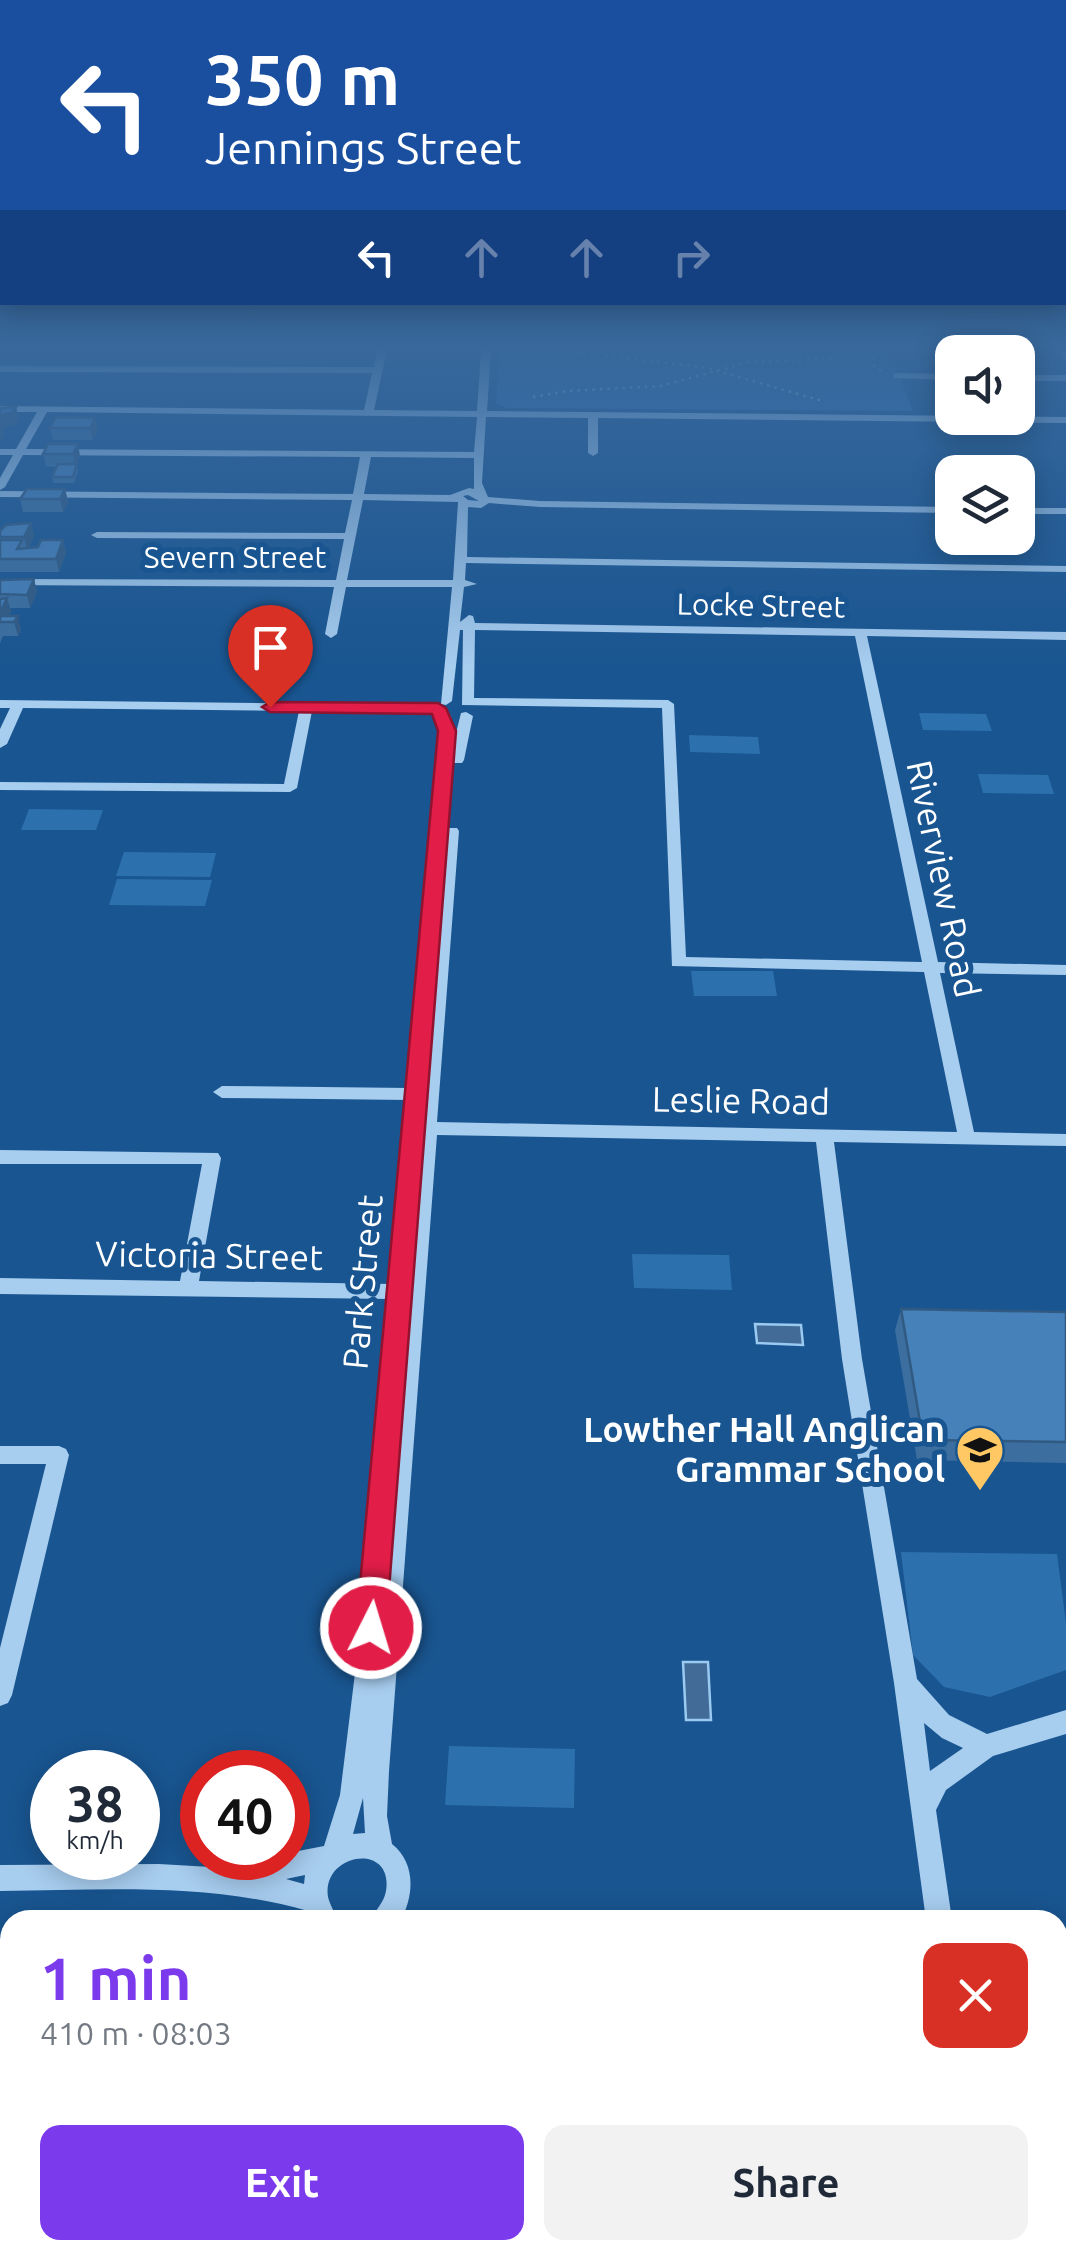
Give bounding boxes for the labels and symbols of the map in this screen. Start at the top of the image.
street label: Severn Street [144,540,326,574]
street label: Locke Street [676,587,846,623]
pin [228,605,313,708]
street label: Riverview Road [899,757,989,1001]
street label: Leslie Road [652,1078,830,1122]
street label: Park Street [334,1193,390,1371]
street label: Victoria Street [95,1233,323,1277]
place label: Lowther Hall Anglican Grammar School [583,1409,945,1489]
school or university icon: Lowther Hall Anglican Grammar School [954,1424,1006,1492]
position arrow [319,1576,423,1680]
speed limit sign: 40 [180,1750,310,1880]

